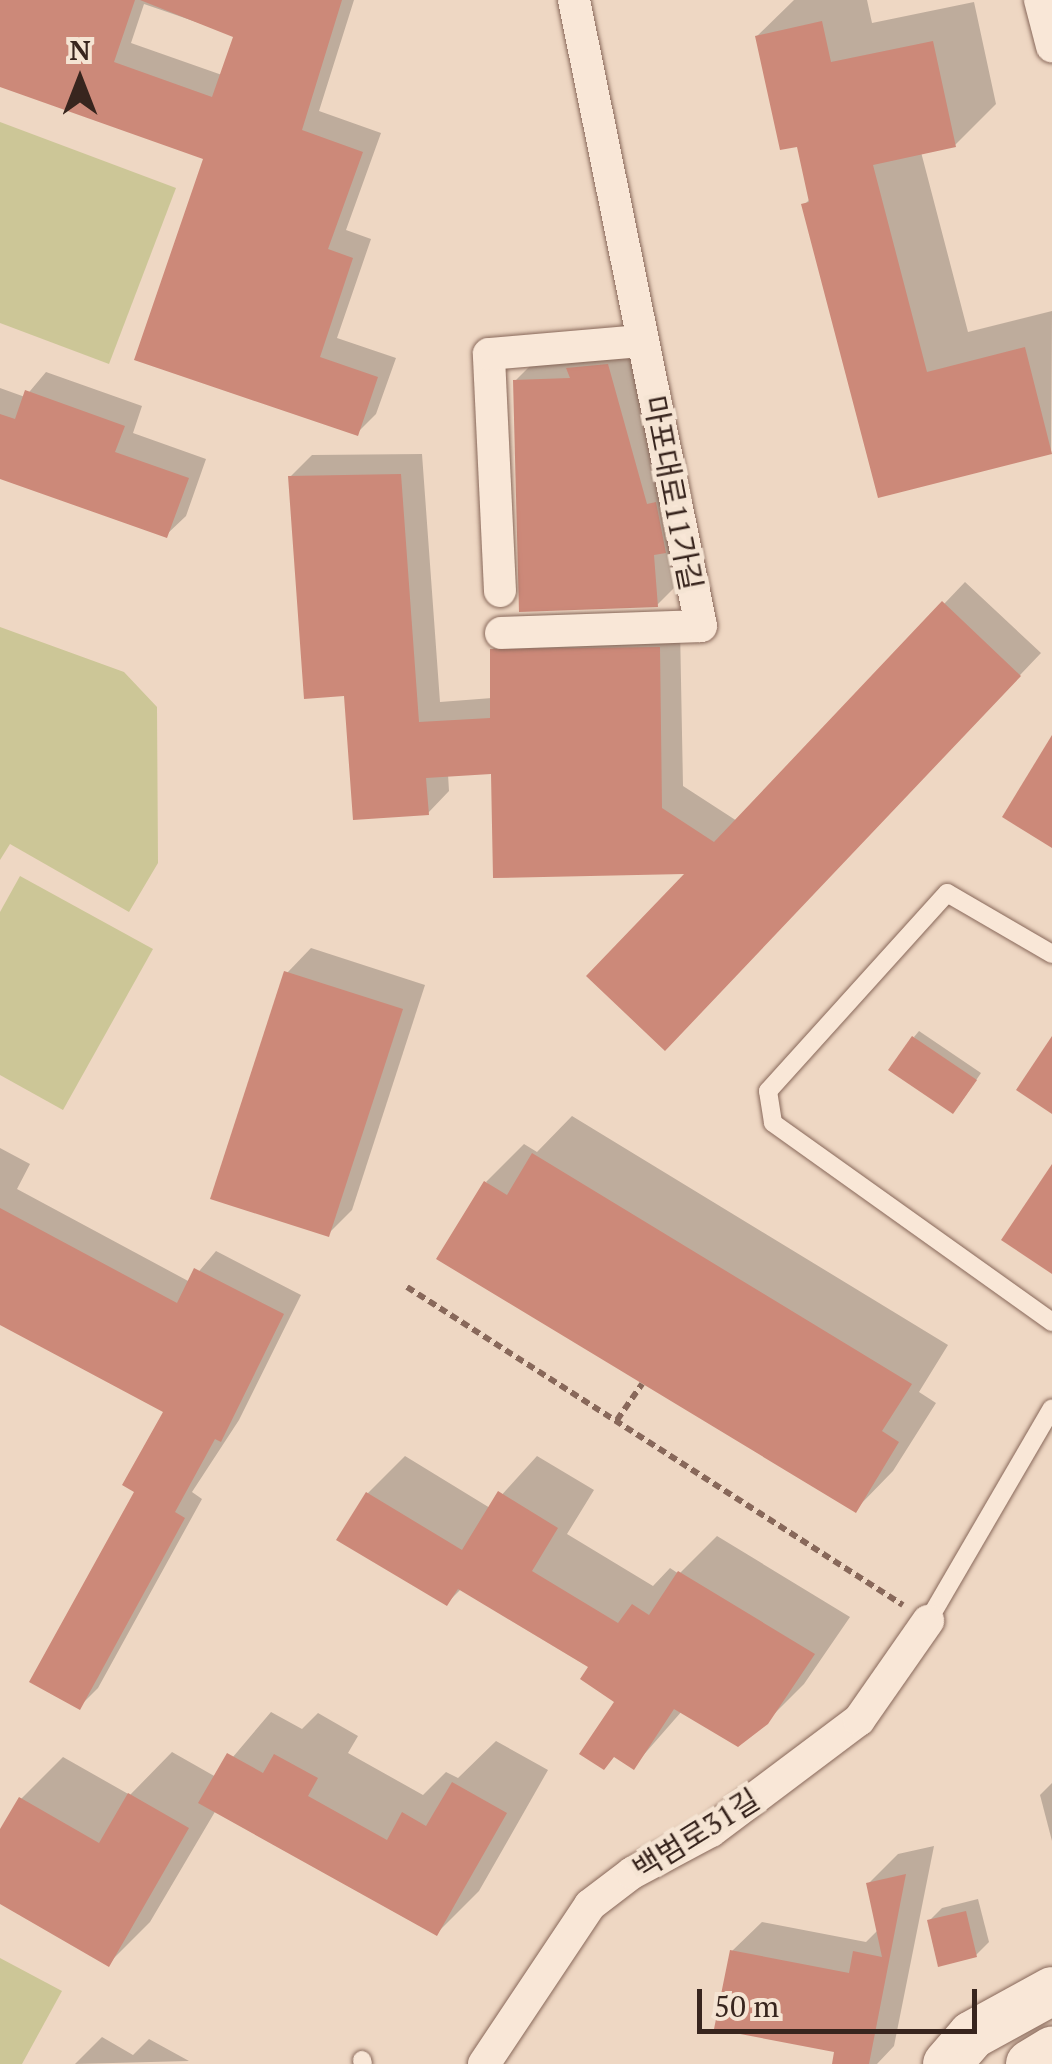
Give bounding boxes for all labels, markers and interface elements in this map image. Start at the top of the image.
north arrow [30,30,130,130]
text: N [69,31,91,68]
street label: 마포대로11가길 [636,393,710,593]
street label: 백범로31길 [626,1781,766,1887]
scale bar [702,1969,982,2031]
text: 50 m [714,1986,779,2026]

